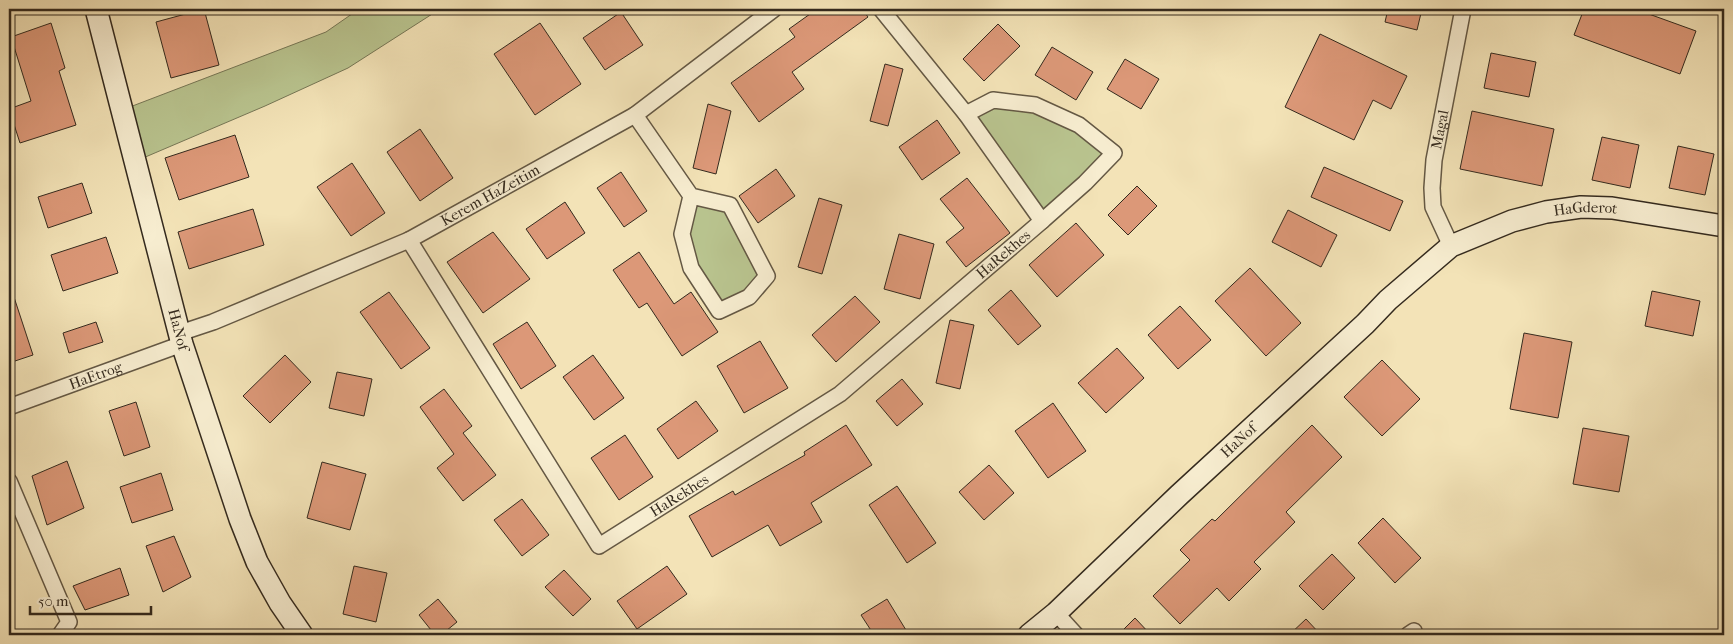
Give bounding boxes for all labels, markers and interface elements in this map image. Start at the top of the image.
street label: Magal [1427,108,1452,151]
street label: Kerem HaZeitim [437,160,543,230]
street label: HaGderot [1552,198,1619,220]
street label: HaRekhes [972,226,1034,283]
street label: HaNof [164,307,193,356]
street label: HaEtrog [66,357,125,393]
street label: HaNof [1217,417,1262,461]
street label: HaRekhes [647,470,712,521]
scale bar [30,584,151,616]
text: 50 m [38,592,69,610]

